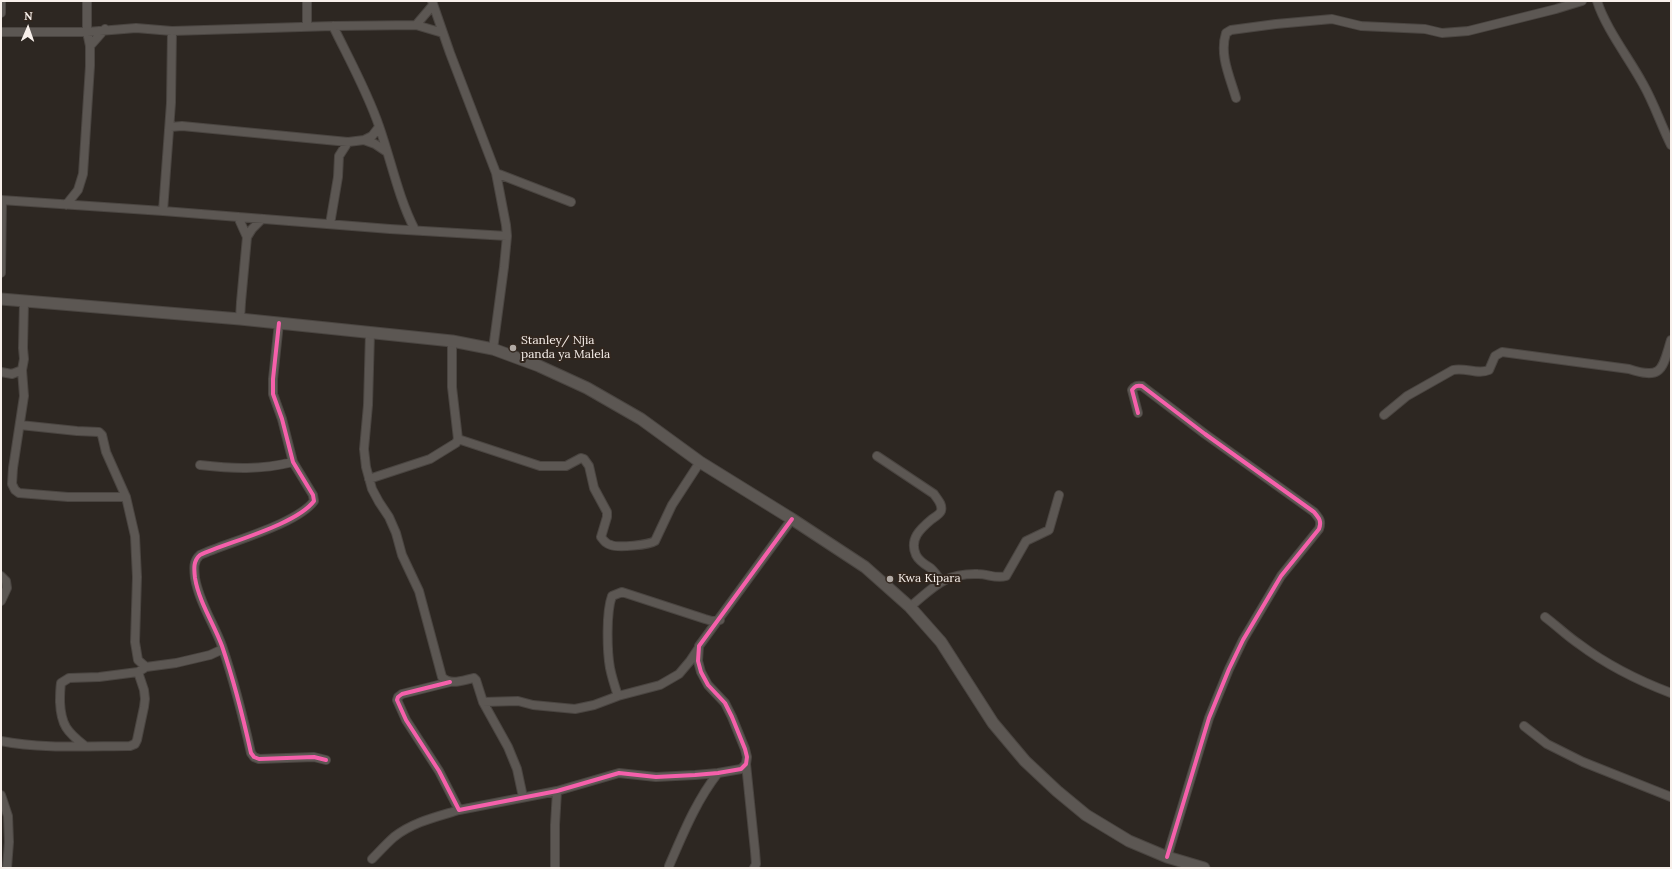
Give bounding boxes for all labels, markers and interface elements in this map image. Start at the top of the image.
north arrow [8,8,48,48]
text: N [24,9,33,23]
place label: Stanley/ Njia panda ya Malela [521,334,610,362]
marker: Stanley/ Njia panda ya Malela [508,343,518,353]
place label: Kwa Kipara [898,572,961,586]
marker: Kwa Kipara [885,574,895,584]

